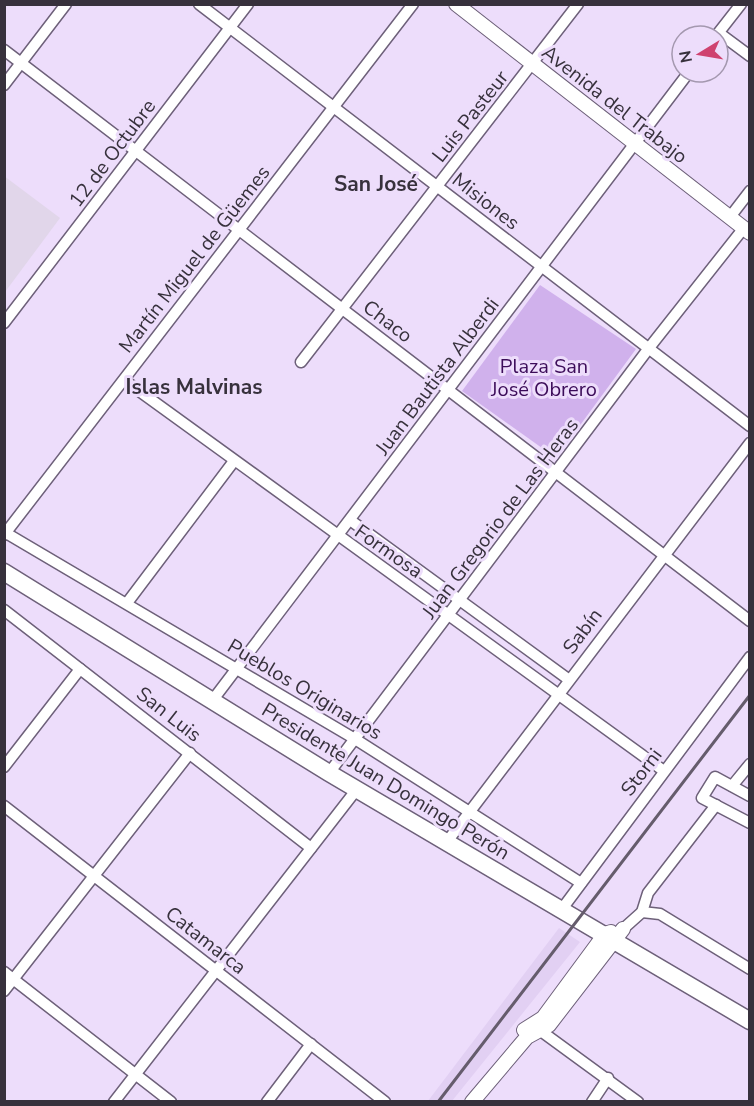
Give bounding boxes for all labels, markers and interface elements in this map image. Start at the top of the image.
north arrow [670,24,730,84]
street label: Avenida del Trabajo [536,39,693,170]
text: N [674,49,698,65]
street label: Luis Pasteur [426,65,515,168]
street label: 12 de Octubre [63,94,162,213]
street label: Martín Miguel de Güemes [113,160,276,359]
street label: Misiones [446,167,525,236]
district label: San José [334,170,418,198]
street label: Juan Bautista Alberdi [369,292,505,461]
street label: Chaco [357,294,418,349]
park label: Plaza San José Obrero [490,353,597,403]
district label: Islas Malvinas [126,373,262,401]
street label: Juan Gregorio de Las Heras [415,412,585,625]
street label: Formosa [349,518,428,585]
street label: Sabín [556,603,608,660]
street label: Pueblos Originarios [222,633,387,746]
street label: San Luis [131,681,207,748]
street label: Presidente Juan Domingo Perón [257,696,515,866]
street label: Storni [615,743,668,802]
street label: Catamarca [160,900,252,981]

